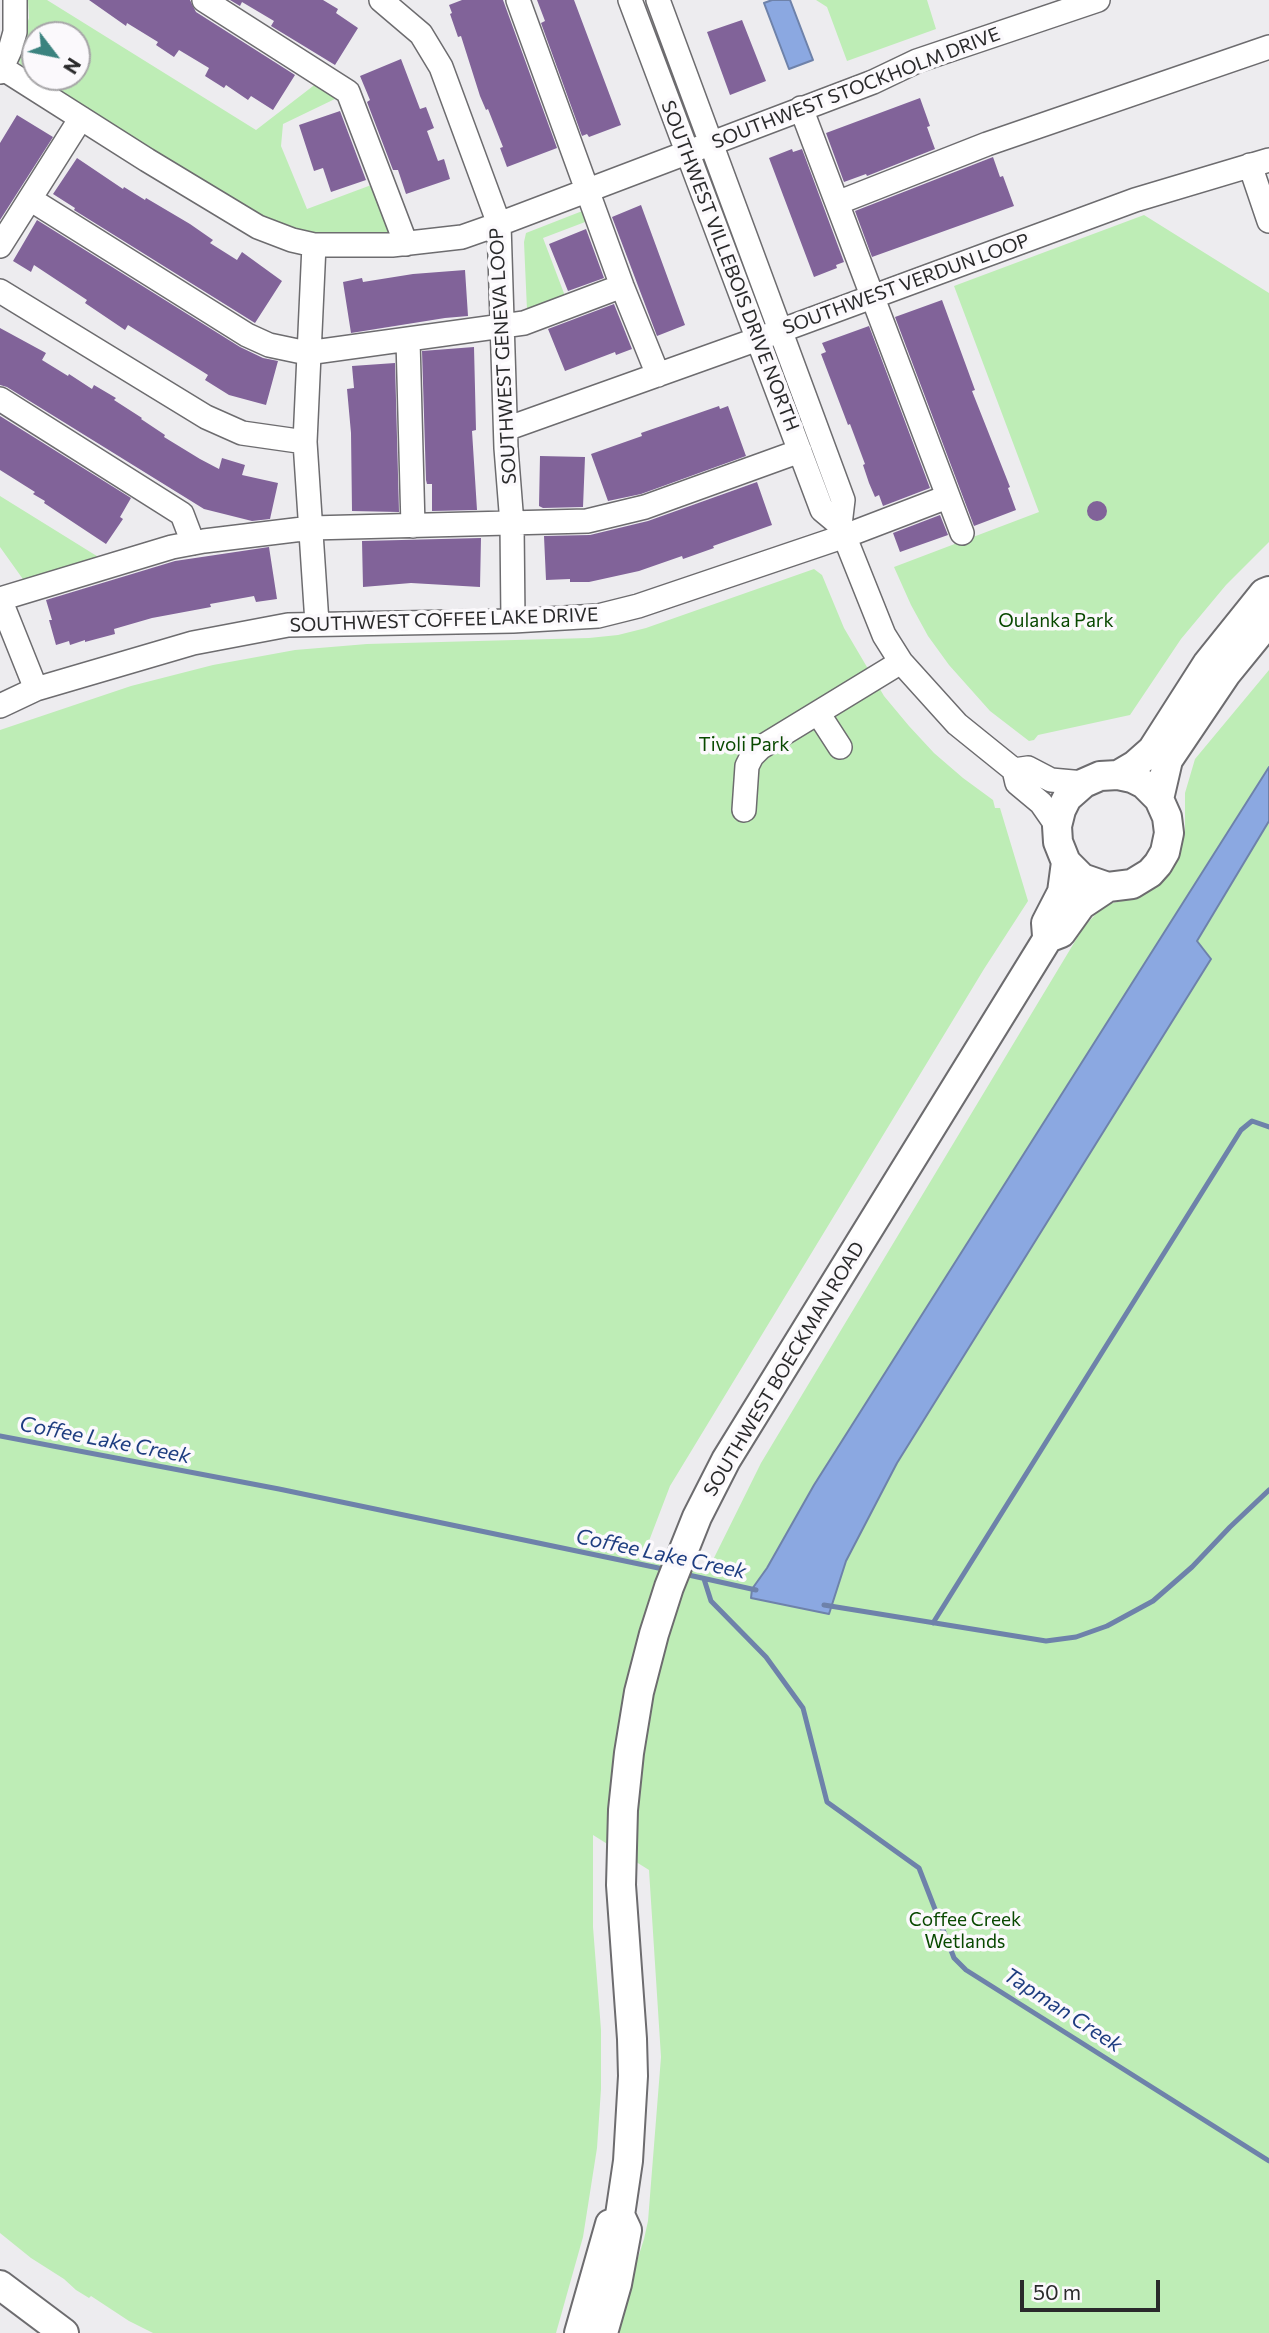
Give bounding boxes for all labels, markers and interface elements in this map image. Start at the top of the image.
north arrow [21,21,91,91]
street label: SOUTHWEST STOCKHOLM DRIVE [709,22,1003,154]
text: N [59,54,86,78]
street label: SOUTHWEST VILLEBOIS DRIVE NORTH [656,98,804,434]
street label: SOUTHWEST GENEVA LOOP [485,227,521,485]
street label: SOUTHWEST VERDUN LOOP [780,229,1032,339]
street label: SOUTHWEST COFFEE LAKE DRIVE [289,603,599,637]
park label: Oulanka Park [998,610,1114,632]
park label: Tivoli Park [699,734,789,756]
street label: SOUTHWEST BOECKMAN ROAD [699,1238,869,1500]
water label: Coffee Lake Creek [17,1411,193,1469]
water label: Coffee Lake Creek [574,1524,748,1584]
park label: Coffee Creek Wetlands [909,1909,1021,1953]
water label: Tapman Creek [999,1962,1127,2058]
scale bar [1024,2266,1164,2310]
text: 50 m [1033,2279,1081,2304]

